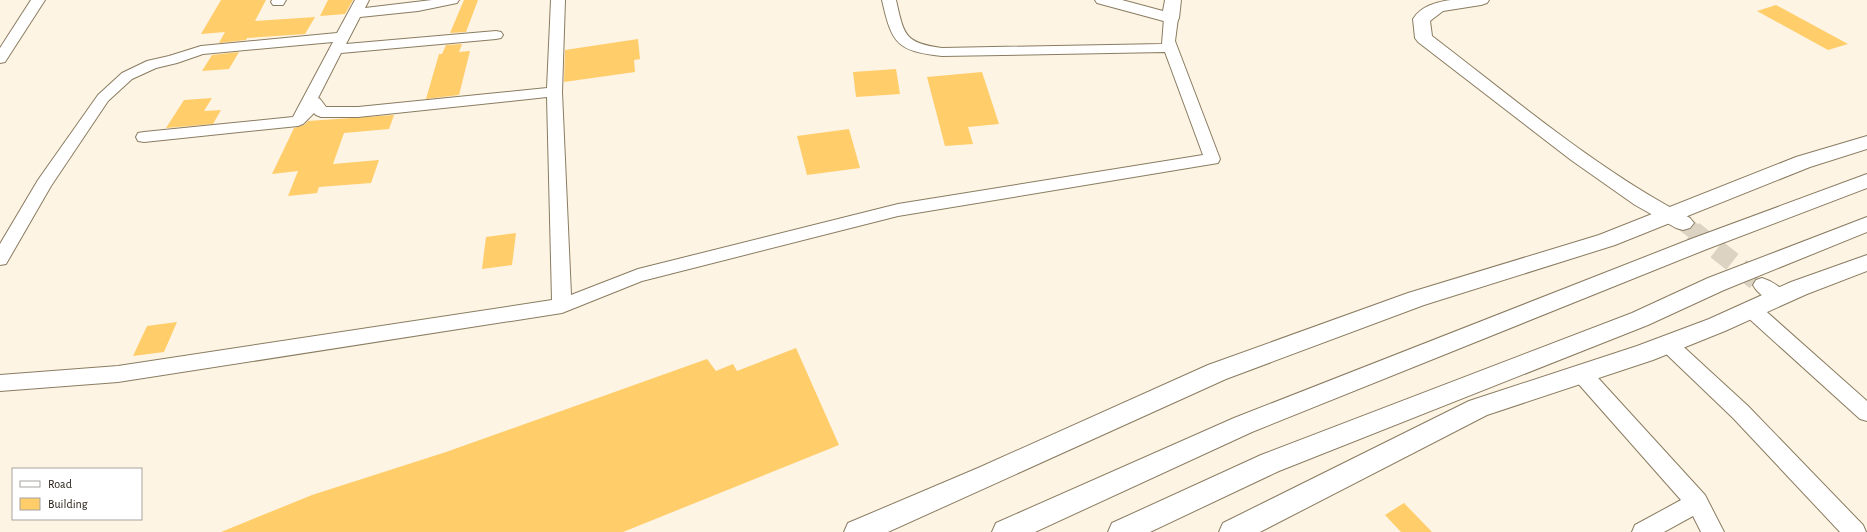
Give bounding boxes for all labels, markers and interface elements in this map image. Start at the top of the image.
legend [12,468,142,520]
text: Road [48,478,72,490]
text: Building [48,498,88,510]

